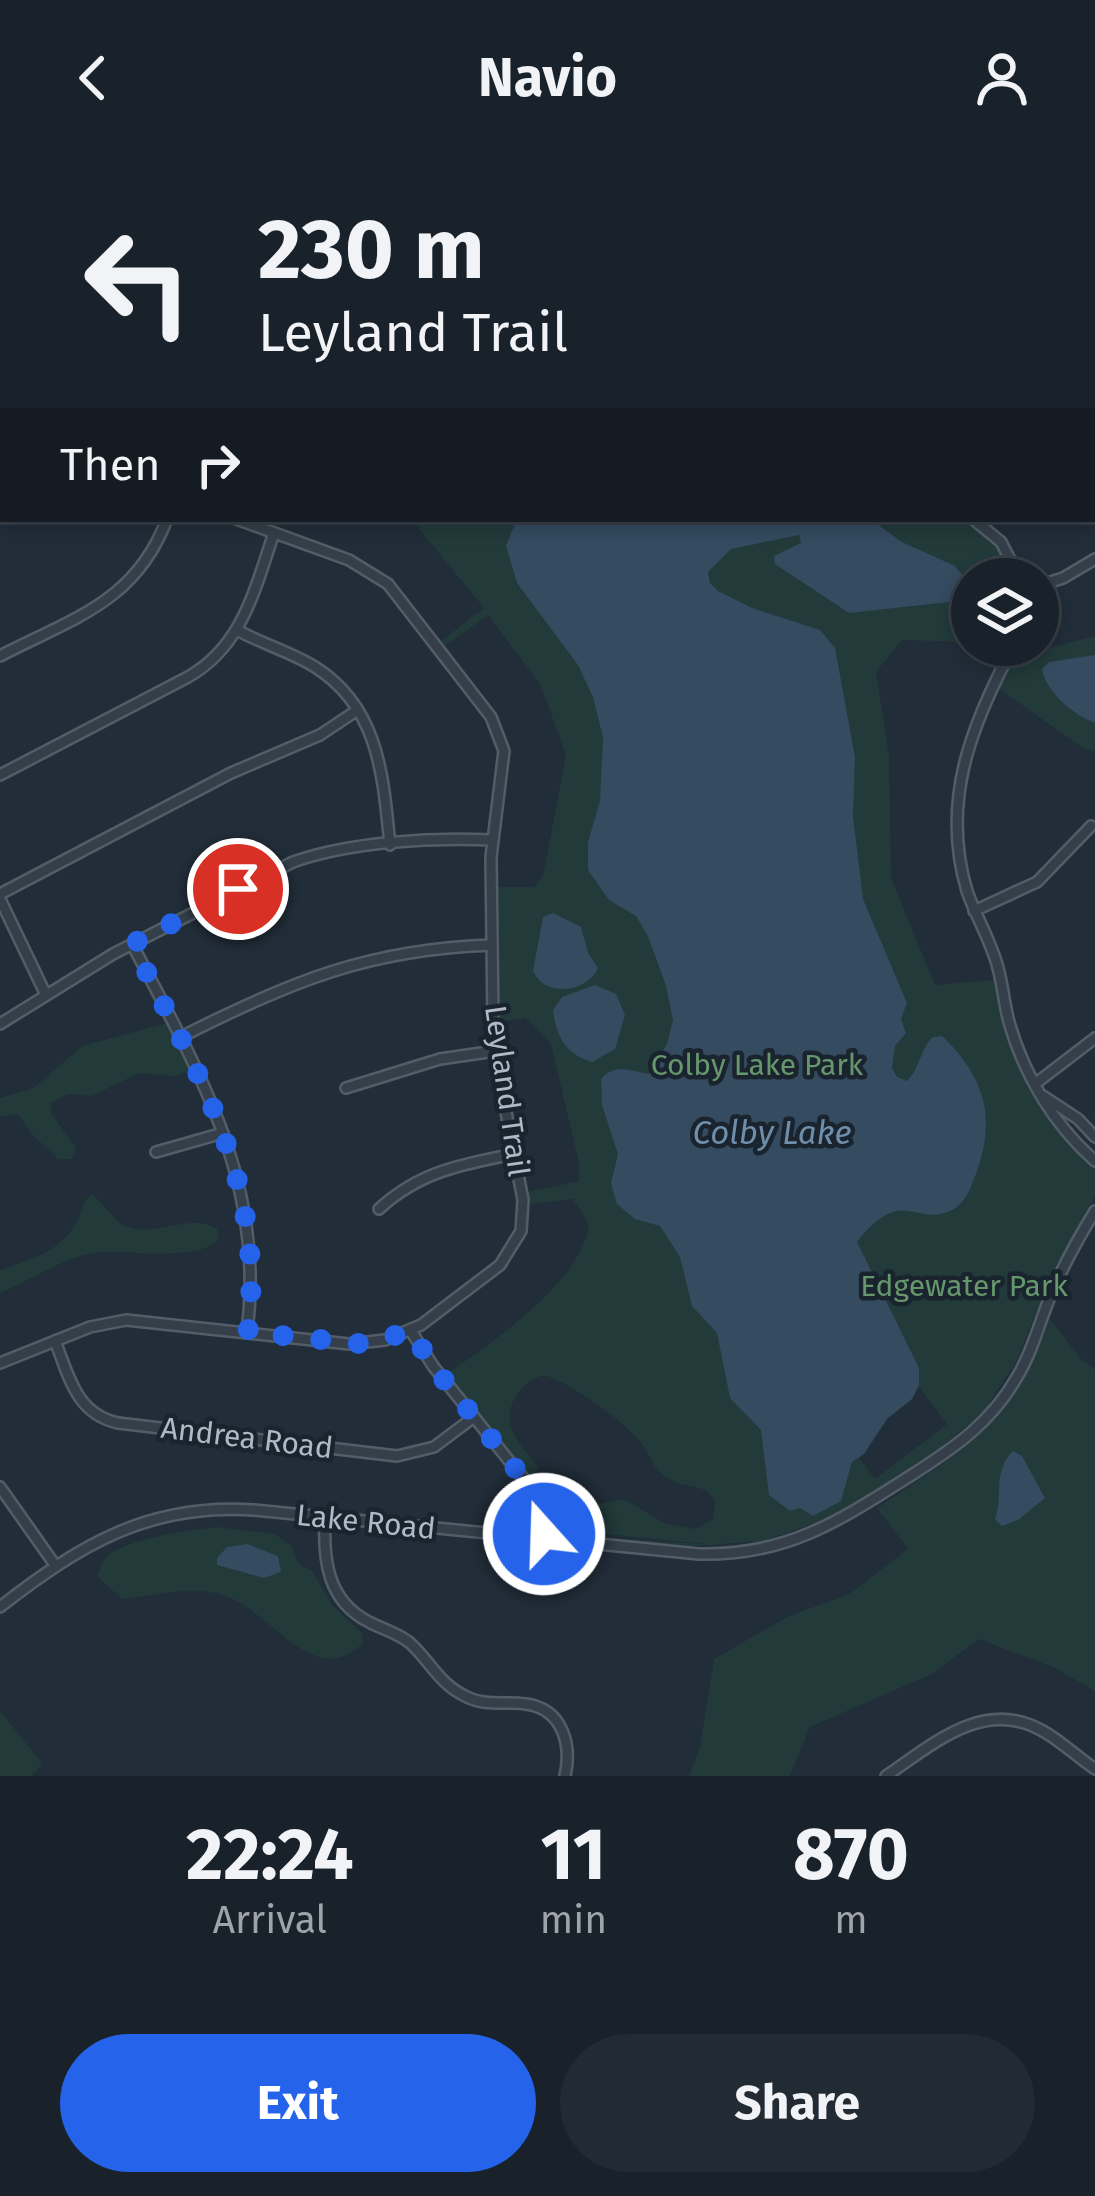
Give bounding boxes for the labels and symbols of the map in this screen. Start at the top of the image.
pin [187,838,289,940]
street label: Leyland Trail [477,1003,537,1179]
park label: Colby Lake Park [651,1047,864,1083]
water label: Colby Lake [692,1113,852,1153]
park label: Edgewater Park [860,1268,1068,1304]
street label: Andrea Road [159,1410,335,1466]
position arrow [481,1471,607,1597]
street label: Lake Road [295,1497,437,1547]

